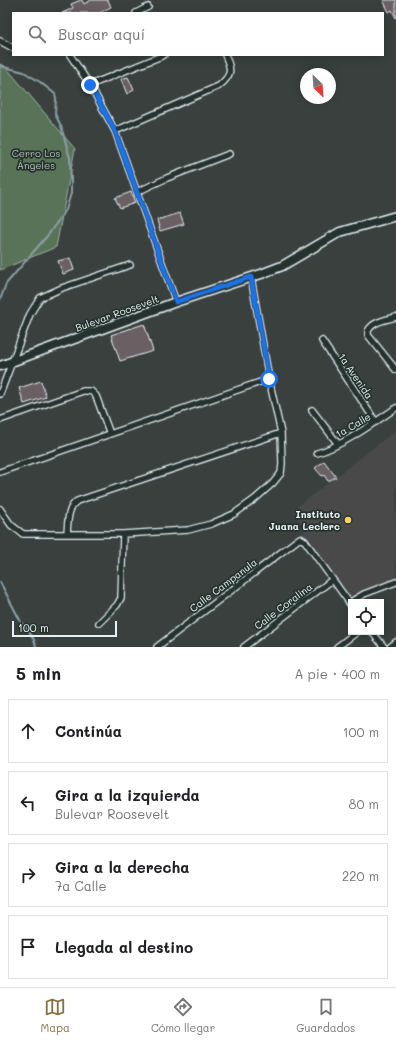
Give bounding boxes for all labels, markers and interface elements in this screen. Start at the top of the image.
search box [12,12,384,56]
icon: search [26,23,48,45]
text: Buscar aquí [58,24,145,44]
north arrow [300,68,336,104]
route end [81,76,99,94]
park label: Cerro Los Ángeles [12,146,60,172]
street label: Bulevar Roosevelt [73,291,161,335]
street label: 1a Avenida [336,350,376,402]
route start [260,370,278,388]
street label: 1a Calle [333,409,373,441]
place label: Instituto Juana Leclerc [268,507,340,533]
marker: Instituto Juana Leclerc [343,515,353,525]
street label: Calle Campanula [186,555,260,615]
street label: Calle Coralina [251,580,315,632]
map controls [348,599,384,635]
button: locate [348,599,384,635]
scale bar [12,619,117,638]
text: 100 m [18,620,49,635]
text: 5 min [16,662,61,684]
text: A pie · 400 m [295,665,380,682]
icon: ahead [17,720,39,742]
text: Continúa [55,721,122,741]
text: 100 m [343,723,379,740]
text: Gira a la izquierda [55,785,200,805]
icon: left [17,792,39,814]
text: 80 m [349,795,379,812]
text: Bulevar Roosevelt [55,805,169,822]
text: Gira a la derecha [55,857,189,877]
icon: right [17,864,39,886]
text: 220 m [342,867,379,884]
text: 7a Calle [55,877,106,894]
icon: arrive [17,936,39,958]
text: Llegada al destino [55,937,193,957]
tab: Mapa [41,996,70,1035]
tab: Cómo llegar [151,996,215,1035]
tab: Guardados [296,996,355,1035]

